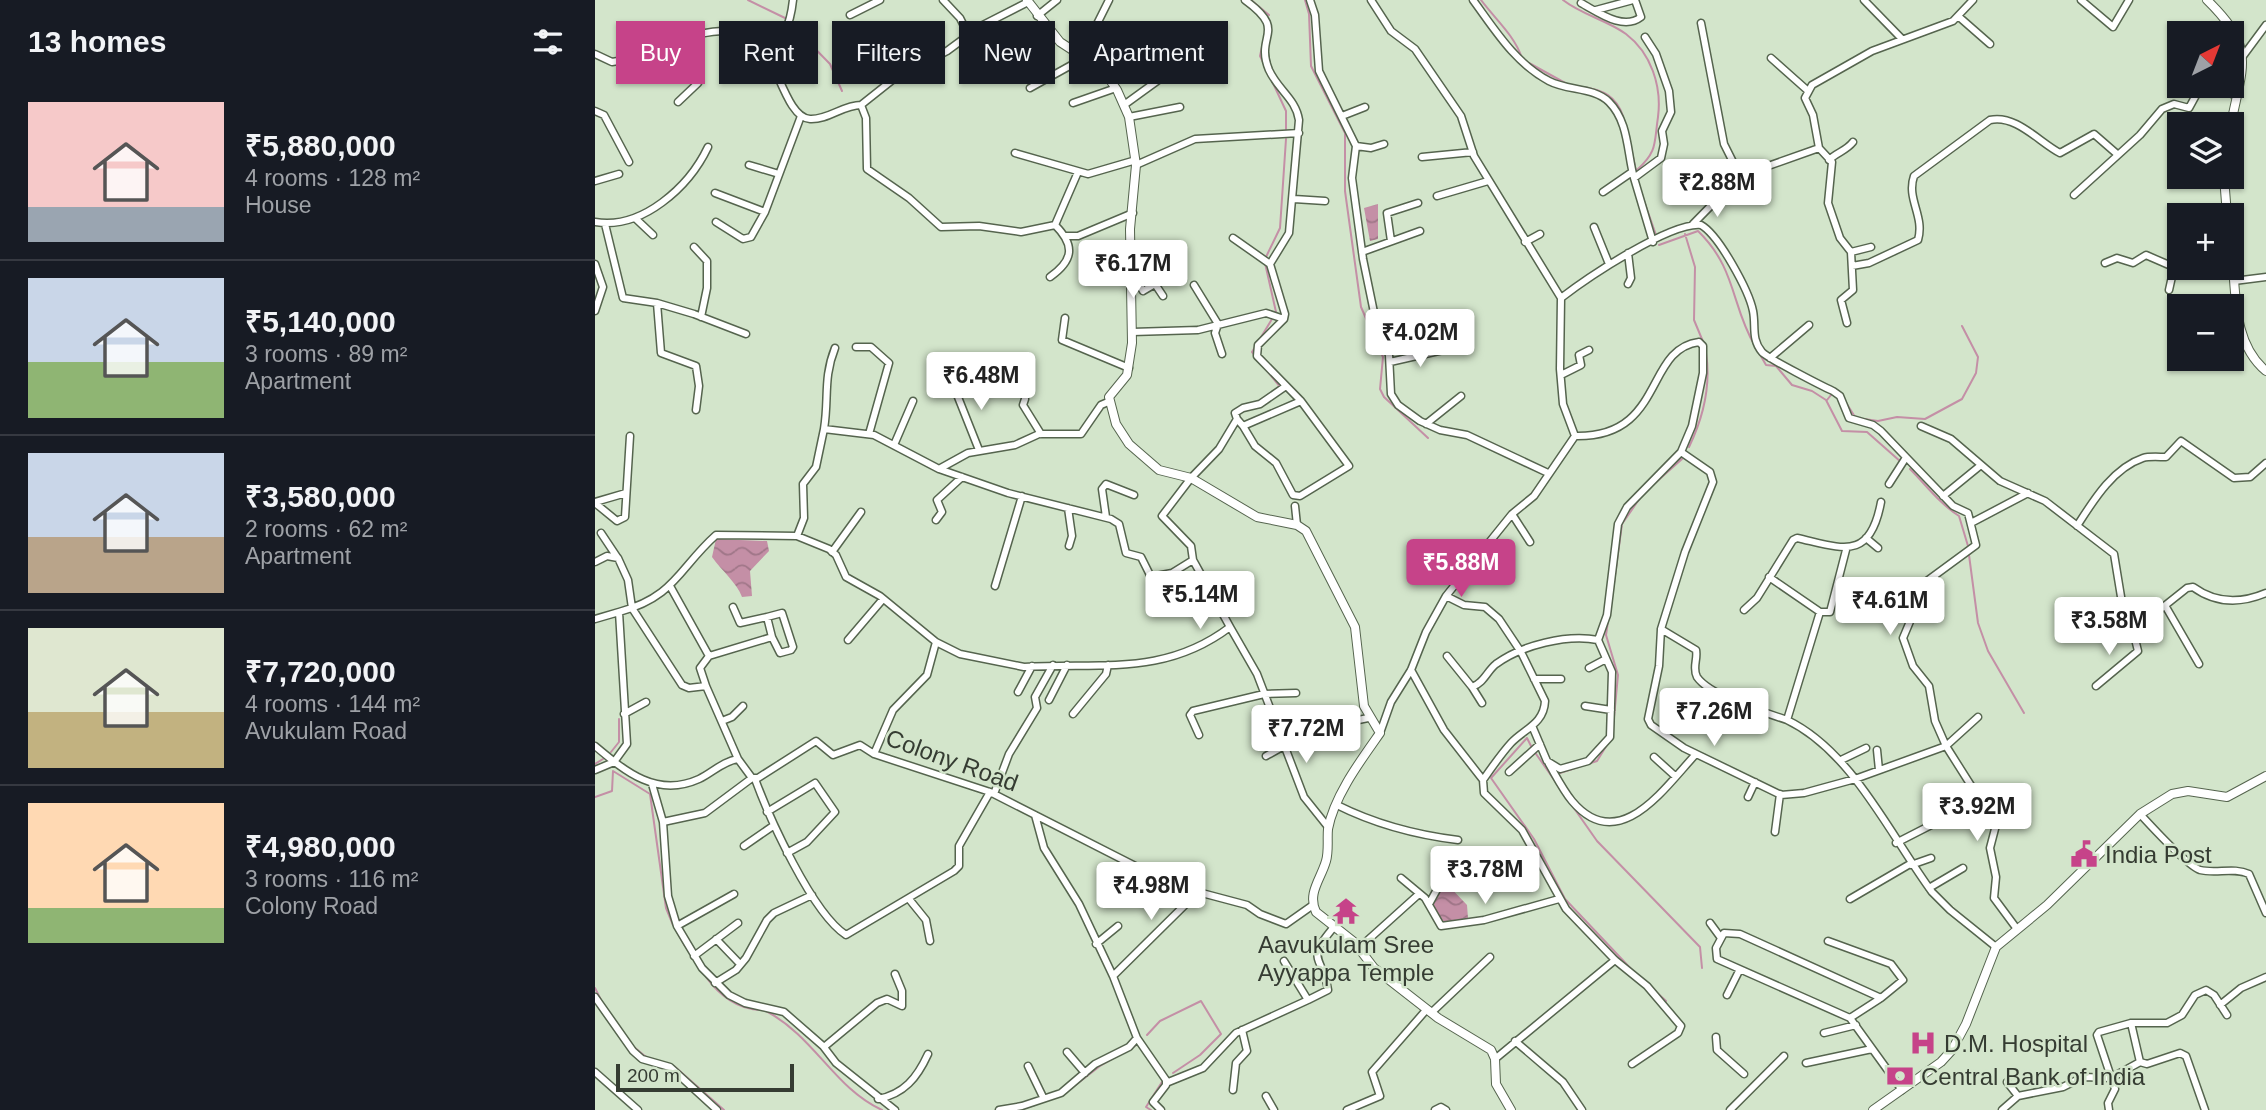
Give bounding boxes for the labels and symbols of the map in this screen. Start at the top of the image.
north arrow [2167,21,2243,98]
pin: ₹2.88M [1660,160,1774,219]
pin: ₹6.17M [1076,240,1190,300]
pin: ₹4.02M [1363,310,1477,369]
pin: ₹6.48M [924,352,1038,412]
pin: ₹5.88M [1404,540,1518,599]
pin: ₹5.14M [1143,572,1257,631]
pin: ₹4.61M [1833,578,1947,637]
pin: ₹3.58M [2052,598,2166,657]
pin: ₹7.26M [1657,688,1771,748]
pin: ₹7.72M [1249,706,1363,765]
street label: Colony Road [882,724,1022,796]
pin: ₹3.92M [1920,784,2034,843]
public building icon: India Post [2069,839,2099,869]
place label: India Post [2105,841,2212,868]
pin: ₹3.78M [1428,846,1542,906]
pin: ₹4.98M [1094,862,1208,922]
temple icon: Aavukulam Sree Ayyappa Temple [1331,896,1361,926]
place label: Aavukulam Sree Ayyappa Temple [1258,931,1434,986]
hospital icon: D.M. Hospital [1908,1028,1938,1058]
place label: D.M. Hospital [1944,1030,2088,1057]
scale bar [616,1061,795,1093]
bank icon: Central Bank of India [1885,1061,1915,1091]
place label: Central Bank of India [1921,1063,2146,1090]

